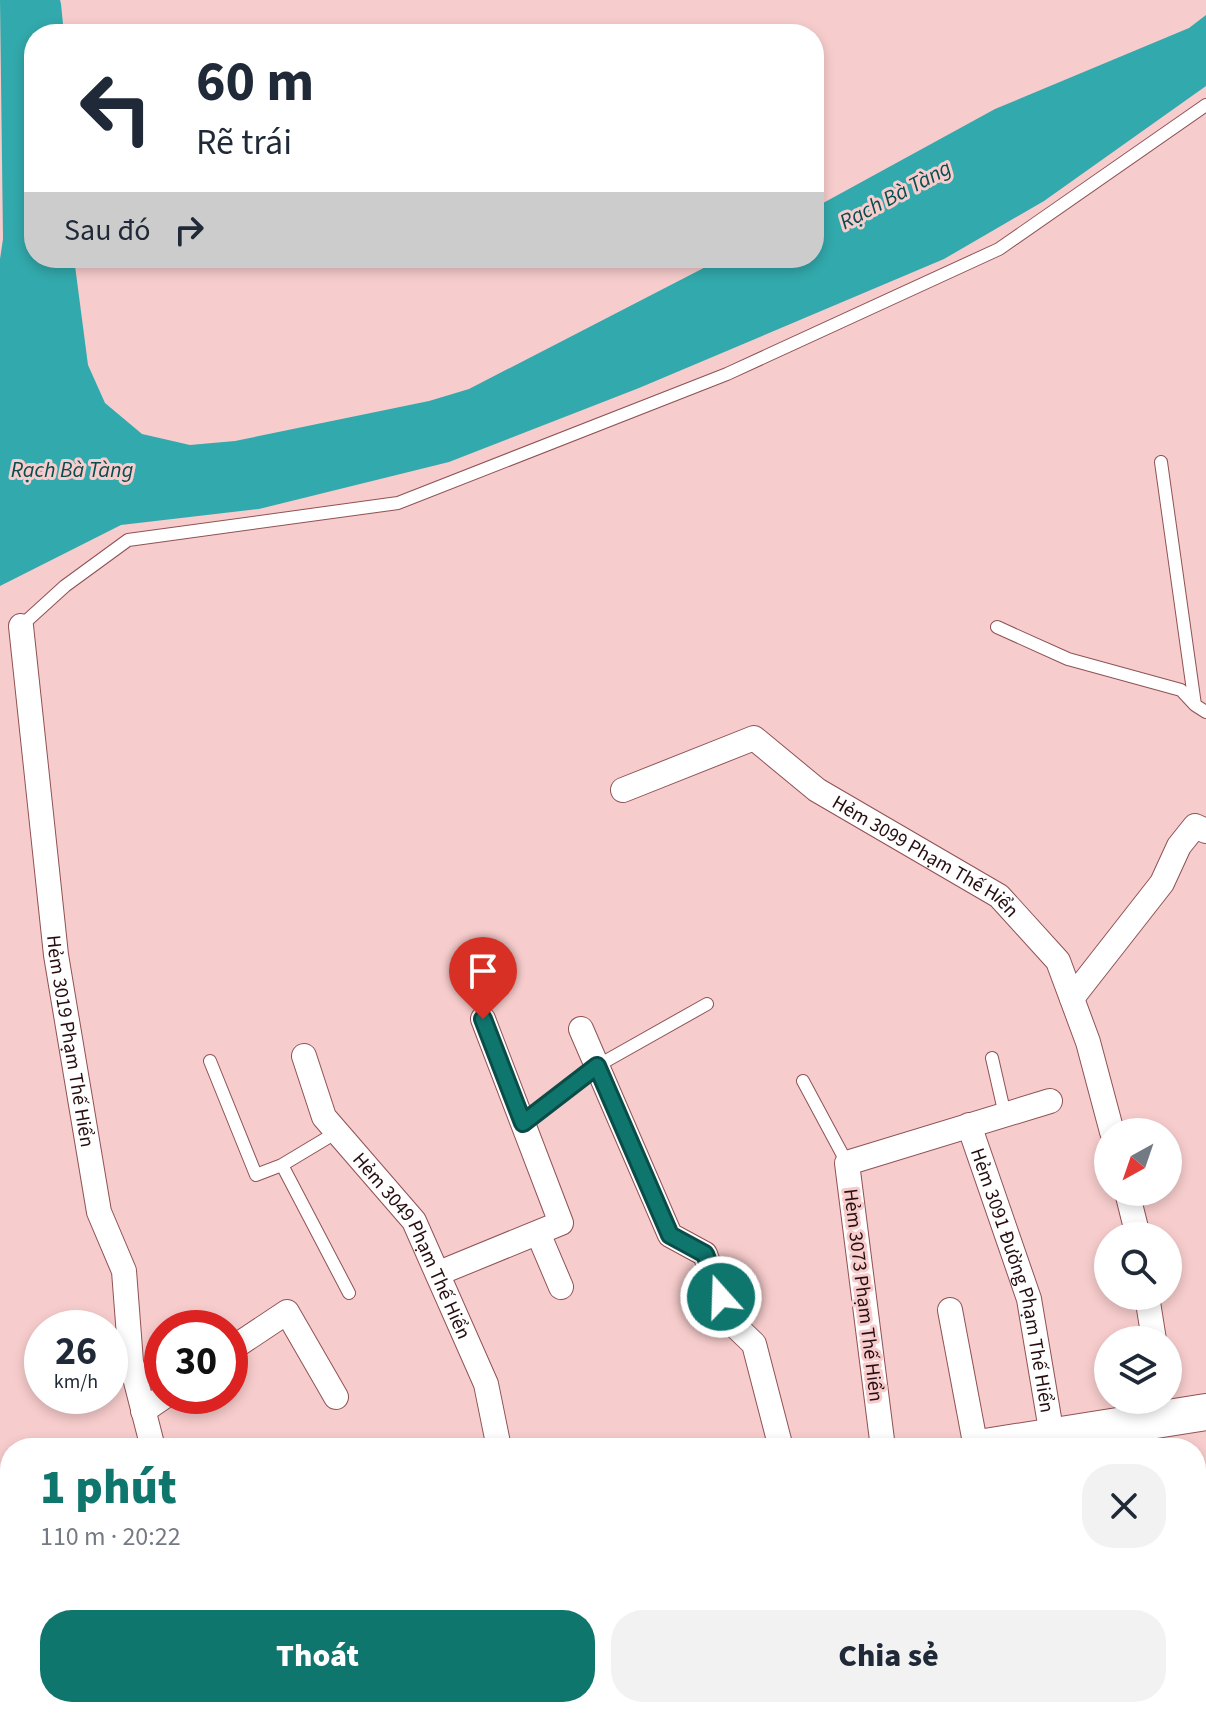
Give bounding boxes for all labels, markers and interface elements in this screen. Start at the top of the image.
text: 60 m [196,43,314,122]
icon: left [64,56,168,160]
text: Rẽ trái [196,117,292,168]
water label: Rạch Bà Tàng [834,152,957,238]
icon: right [167,208,211,252]
text: Sau đó [64,209,151,252]
water label: Rạch Bà Tàng [11,454,133,486]
street label: Hẻm 3099 Phạm Thế Hiển [827,789,1025,924]
street label: Hẻm 3019 Phạm Thế Hiển [39,934,101,1149]
pin [449,937,517,1019]
icon: arrive [461,949,505,993]
north arrow [1094,1118,1182,1206]
map controls [1094,1118,1182,1414]
street label: Hẻm 3091 Đường Phạm Thế Hiển [963,1144,1061,1415]
street label: Hẻm 3049 Phạm Thế Hiển [346,1147,477,1344]
street label: Hẻm 3073 Phạm Thế Hiển [836,1187,890,1403]
button: search [1094,1222,1182,1310]
position arrow [679,1255,763,1339]
speed limit sign: 30 [144,1310,248,1414]
text: 26 [55,1323,97,1380]
button: layers [1094,1326,1182,1414]
text: km/h [54,1368,98,1396]
text: 1 phút [40,1454,177,1522]
button: close [1082,1464,1166,1548]
text: 110 m · 20:22 [40,1518,181,1555]
button: Thoát [40,1610,595,1702]
button: Chia sẻ [611,1610,1166,1702]

